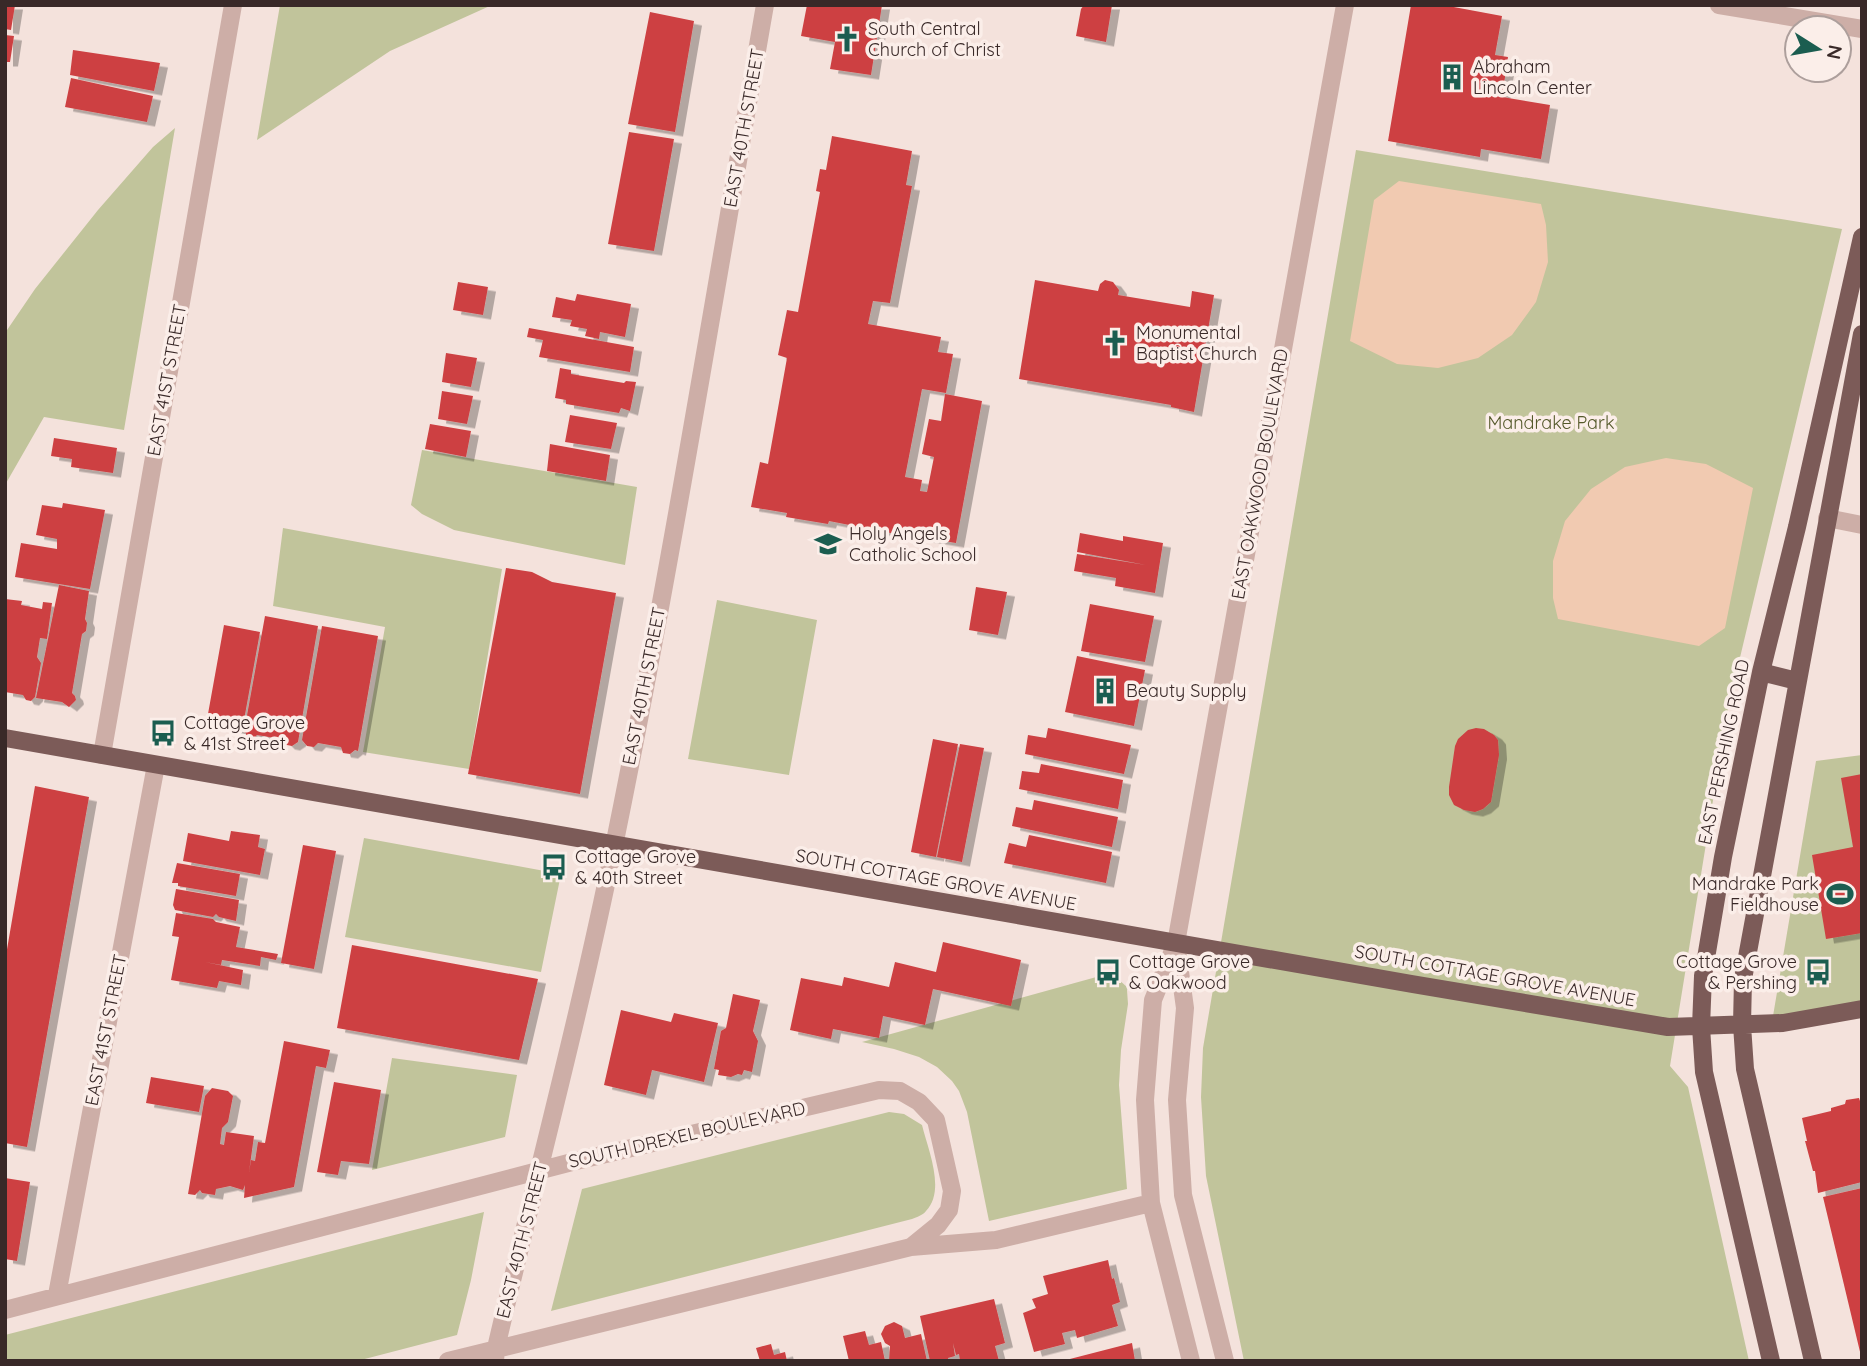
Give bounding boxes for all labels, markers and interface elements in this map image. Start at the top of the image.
north arrow [1783,14,1853,84]
place label: South Central Church of Christ [868,17,1001,61]
church icon: South Central Church of Christ [832,24,862,54]
text: N [1822,43,1848,61]
street label: EAST 40TH STREET [718,47,769,209]
place label: Abraham Lincoln Center [1473,55,1592,99]
building icon: Abraham Lincoln Center [1437,62,1467,92]
street label: EAST 41ST STREET [142,302,191,458]
place label: Monumental Baptist Church [1136,321,1257,365]
church icon: Monumental Baptist Church [1100,328,1130,358]
street label: EAST OAKWOOD BOULEVARD [1226,347,1293,601]
park label: Mandrake Park [1487,411,1615,434]
place label: Holy Angels Catholic School [849,522,977,566]
school or university icon: Holy Angels Catholic School [813,529,843,559]
street label: EAST 40TH STREET [617,605,670,767]
street label: EAST PERSHING ROAD [1693,657,1754,847]
building icon: Beauty Supply [1090,676,1120,706]
place label: Beauty Supply [1126,679,1246,702]
place label: Cottage Grove & 41st Street [184,711,305,755]
bus stop icon: Cottage Grove & 41st Street [148,718,178,748]
street label: SOUTH COTTAGE GROVE AVENUE [794,843,1078,916]
place label: Cottage Grove & 40th Street [575,845,696,889]
bus stop icon: Cottage Grove & 40th Street [539,852,569,882]
place label: Mandrake Park Fieldhouse [1692,872,1819,916]
sports icon: Mandrake Park Fieldhouse [1825,879,1855,909]
street label: SOUTH COTTAGE GROVE AVENUE [1353,939,1637,1012]
place label: Cottage Grove & Oakwood [1129,950,1250,994]
place label: Cottage Grove & Pershing [1676,950,1797,994]
street label: EAST 41ST STREET [80,952,132,1108]
bus stop icon: Cottage Grove & Oakwood [1093,957,1123,987]
bus stop icon: Cottage Grove & Pershing [1803,957,1833,987]
street label: SOUTH DREXEL BOULEVARD [566,1096,808,1173]
street label: EAST 40TH STREET [491,1159,552,1321]

